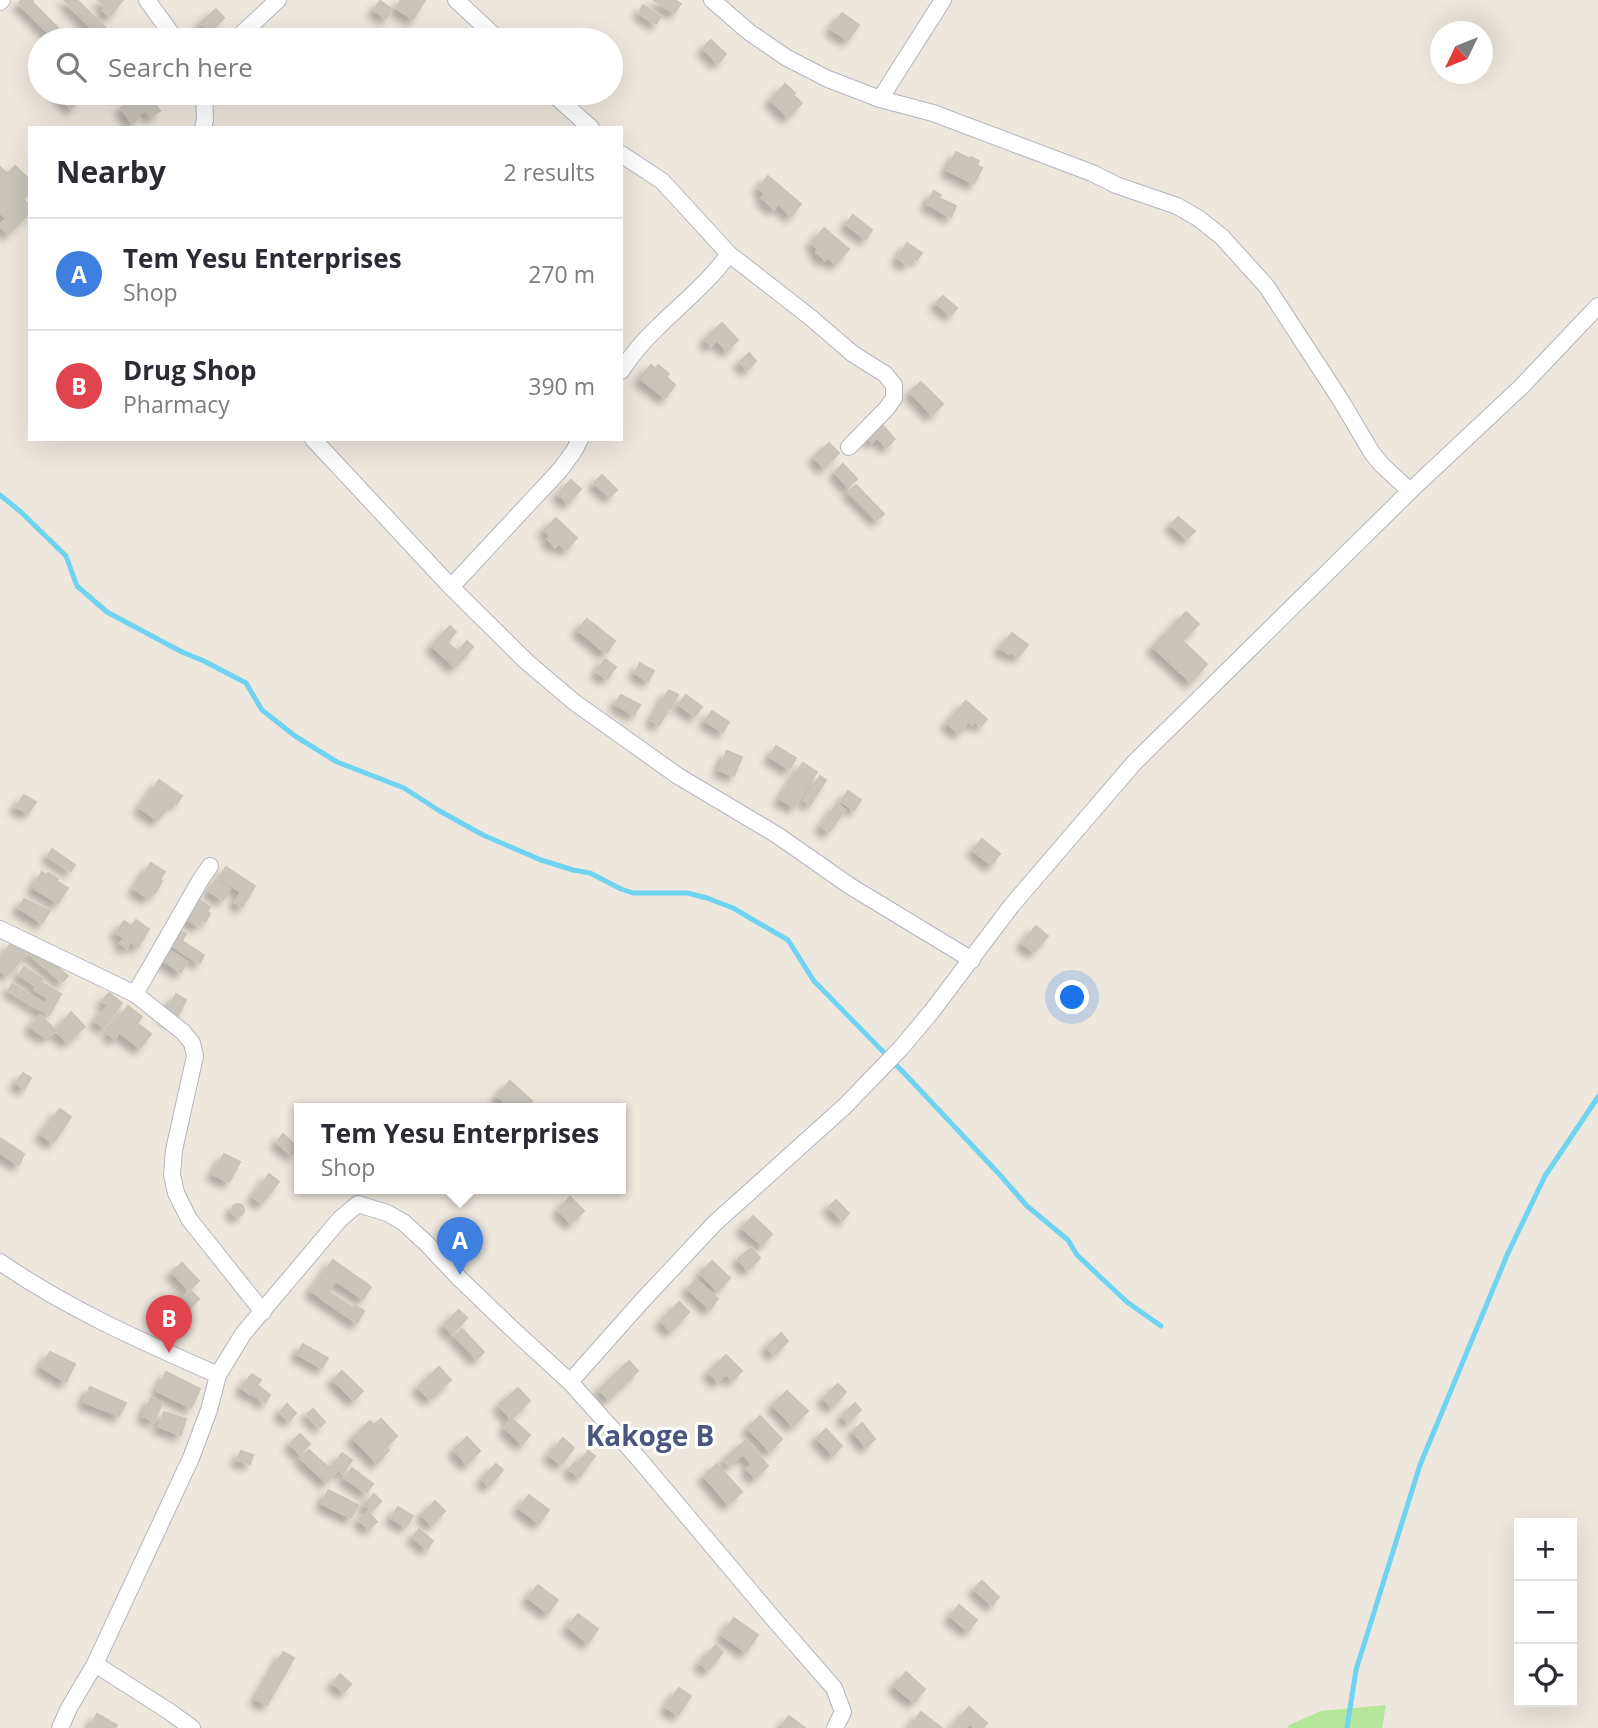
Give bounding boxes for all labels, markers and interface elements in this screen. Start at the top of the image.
north arrow [1430,21,1493,84]
search box [28,28,623,105]
icon: search [52,48,90,86]
text: Search here [108,49,253,85]
text: Nearby [56,151,166,192]
text: 2 results [504,156,595,188]
text: Tem Yesu Enterprises [123,240,402,276]
text: A [71,258,87,290]
text: 270 m [528,258,595,290]
text: Shop [123,276,178,308]
text: Drug Shop [123,352,257,388]
text: B [71,370,87,402]
text: 390 m [528,370,595,402]
text: Pharmacy [123,388,230,420]
your location [1055,980,1089,1014]
popup [294,1103,626,1194]
text: Tem Yesu Enterprises [321,1115,599,1151]
text: Shop [321,1151,375,1183]
pin: A [437,1217,483,1275]
pin: B [146,1295,192,1353]
district label: Kakoge B [586,1416,714,1454]
map controls [1514,1518,1577,1707]
button: + [1514,1518,1577,1581]
button: − [1514,1581,1577,1644]
button: locate [1514,1644,1577,1707]

